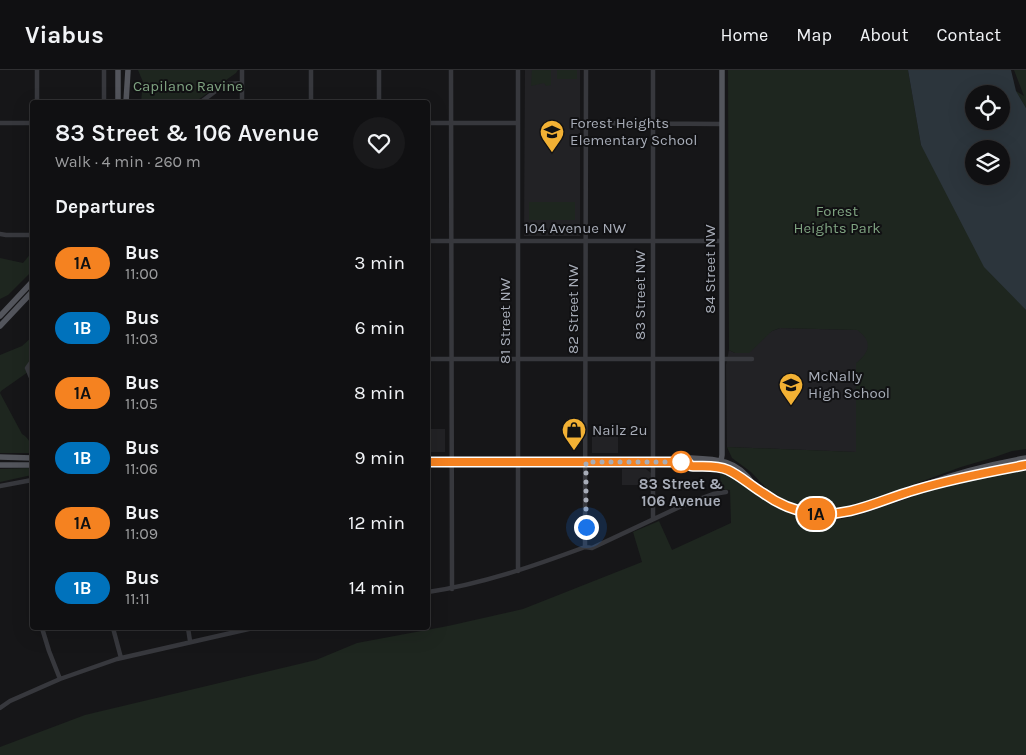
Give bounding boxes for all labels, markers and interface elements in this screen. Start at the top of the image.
text: Viabus [25,21,104,49]
text: Home [720,24,768,46]
text: Map [796,24,832,46]
text: About [860,24,909,46]
text: Contact [937,24,1001,46]
park label: Capilano Ravine [133,77,243,95]
map controls [965,85,1010,185]
button: locate [965,85,1010,130]
place label: Forest Heights Elementary School [570,114,697,149]
button: heart [353,117,405,169]
text: 83 Street & 106 Avenue [55,119,319,147]
school or university icon: Forest Heights Elementary School [539,119,565,153]
button: layers [965,140,1010,185]
text: Walk · 4 min · 260 m [55,152,201,171]
text: Departures [55,196,155,218]
park label: Forest Heights Park [793,202,881,237]
street label: 104 Avenue NW [524,219,627,237]
street label: 84 Street NW [701,224,719,314]
text: Bus [125,242,159,264]
street label: 83 Street NW [631,249,649,340]
text: 1A [74,252,91,274]
text: 3 min [354,252,405,274]
street label: 82 Street NW [564,263,582,354]
text: 11:00 [125,264,158,283]
street label: 81 Street NW [496,277,514,364]
text: Bus [125,307,159,329]
text: 1B [73,317,92,339]
text: 6 min [355,317,405,339]
text: 11:03 [125,329,158,348]
place label: McNally High School [808,367,890,402]
text: Bus [125,372,159,394]
school or university icon: McNally High School [778,372,804,406]
text: 1A [74,382,91,404]
text: 8 min [354,382,405,404]
text: 11:05 [125,394,158,413]
shop icon: Nailz 2u [561,417,587,451]
place label: Nailz 2u [592,421,648,439]
text: Bus [125,437,159,459]
text: 1B [73,447,92,469]
text: 9 min [355,447,405,469]
marker: 83 Street & 106 Avenue [670,451,692,473]
text: 11:06 [125,459,158,478]
place label: 83 Street & 106 Avenue [639,475,723,510]
line badge: 1A [794,498,838,530]
text: Bus [125,502,159,524]
text: 1A [807,503,825,525]
text: 1A [74,512,91,534]
text: 12 min [348,512,405,534]
your location [574,515,599,540]
text: 11:09 [125,524,158,543]
text: Bus [125,567,159,589]
text: 1B [73,577,92,599]
text: 14 min [349,577,405,599]
text: 11:11 [125,589,150,608]

